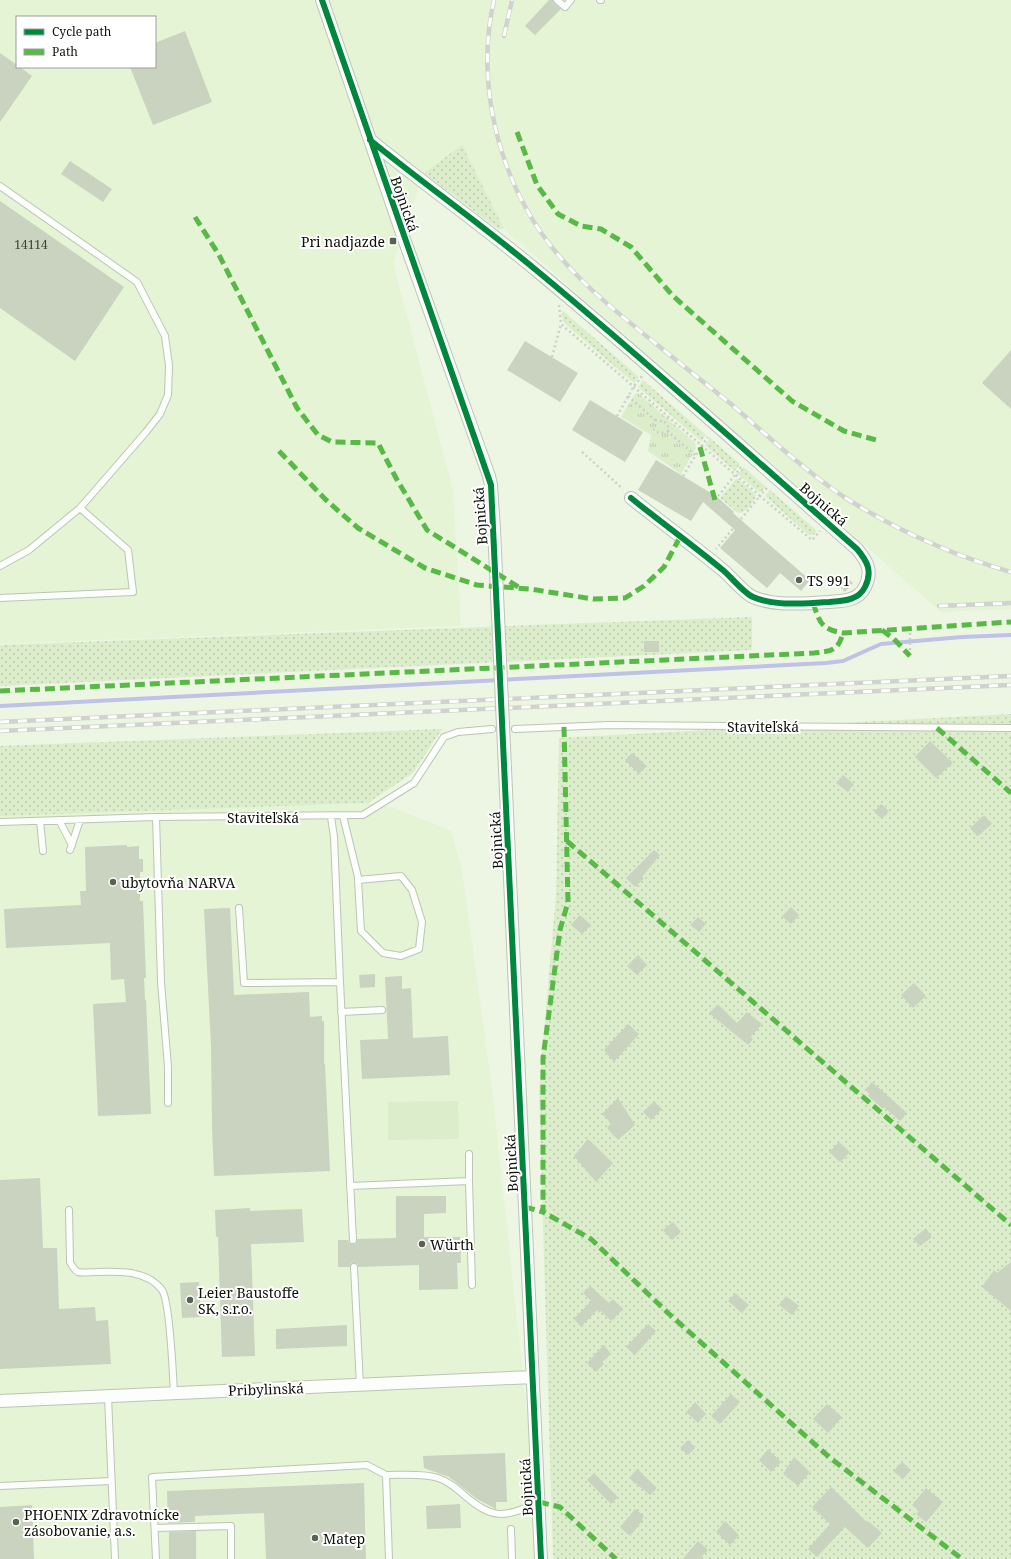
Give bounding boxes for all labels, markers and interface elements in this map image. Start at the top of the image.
legend [16,16,156,68]
text: Cycle path [52,23,112,40]
text: Path [52,43,78,60]
street label: Bojnická [387,174,423,235]
place label: Pri nadjazde [301,232,385,251]
house number: 14114 [14,236,48,253]
marker: Pri nadjazde [388,236,398,246]
street label: Bojnická [796,478,852,530]
street label: Bojnická [468,486,491,546]
place label: TS 991 [807,571,850,590]
marker: TS 991 [794,575,804,585]
street label: Staviteľská [727,717,799,736]
street label: Staviteľská [227,808,299,827]
street label: Bojnická [485,810,507,869]
place label: ubytovňa NARVA [121,873,235,892]
marker: ubytovňa NARVA [108,877,118,887]
street label: Bojnická [500,1133,522,1192]
place label: Würth [430,1235,474,1254]
marker: Würth [417,1239,427,1249]
place label: Leier Baustoffe SK, s.r.o. [198,1283,299,1318]
marker: Leier Baustoffe SK, s.r.o. [185,1295,195,1305]
street label: Pribylinská [228,1378,304,1400]
street label: Bojnická [515,1457,537,1516]
place label: PHOENIX Zdravotnícke zásobovanie, a.s. [24,1505,179,1540]
marker: PHOENIX Zdravotnícke zásobovanie, a.s. [11,1517,21,1527]
place label: Matep [323,1529,365,1548]
marker: Matep [310,1533,320,1543]

